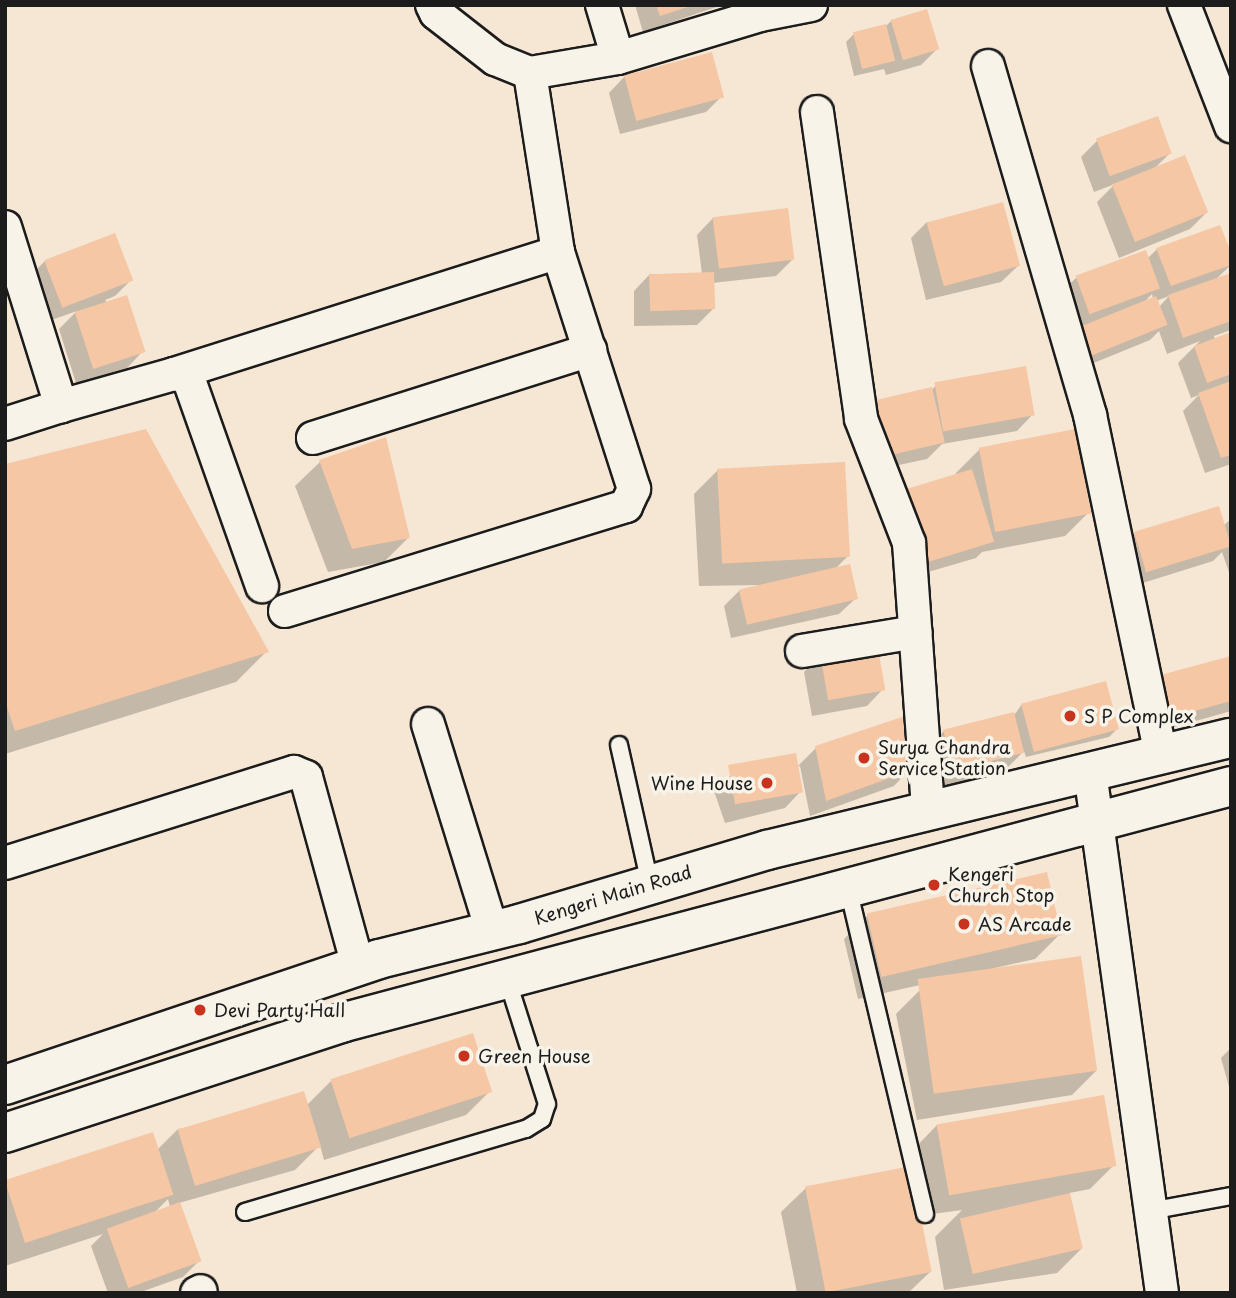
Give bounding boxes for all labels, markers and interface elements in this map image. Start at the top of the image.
place label: S P Complex [1084,705,1193,727]
marker: S P Complex [1062,708,1078,724]
place label: Surya Chandra Service Station [878,737,1011,780]
marker: Surya Chandra Service Station [856,750,872,766]
place label: Wine House [650,772,753,794]
marker: Wine House [759,775,775,791]
street label: Kengeri Main Road [531,861,695,929]
place label: Kengeri Church Stop [948,864,1054,906]
marker: Kengeri Church Stop [926,877,942,893]
place label: AS Arcade [978,913,1070,935]
marker: AS Arcade [956,916,972,932]
place label: Devi Party Hall [214,999,347,1021]
marker: Devi Party Hall [192,1002,208,1018]
place label: Green House [478,1045,592,1067]
marker: Green House [456,1048,472,1064]

